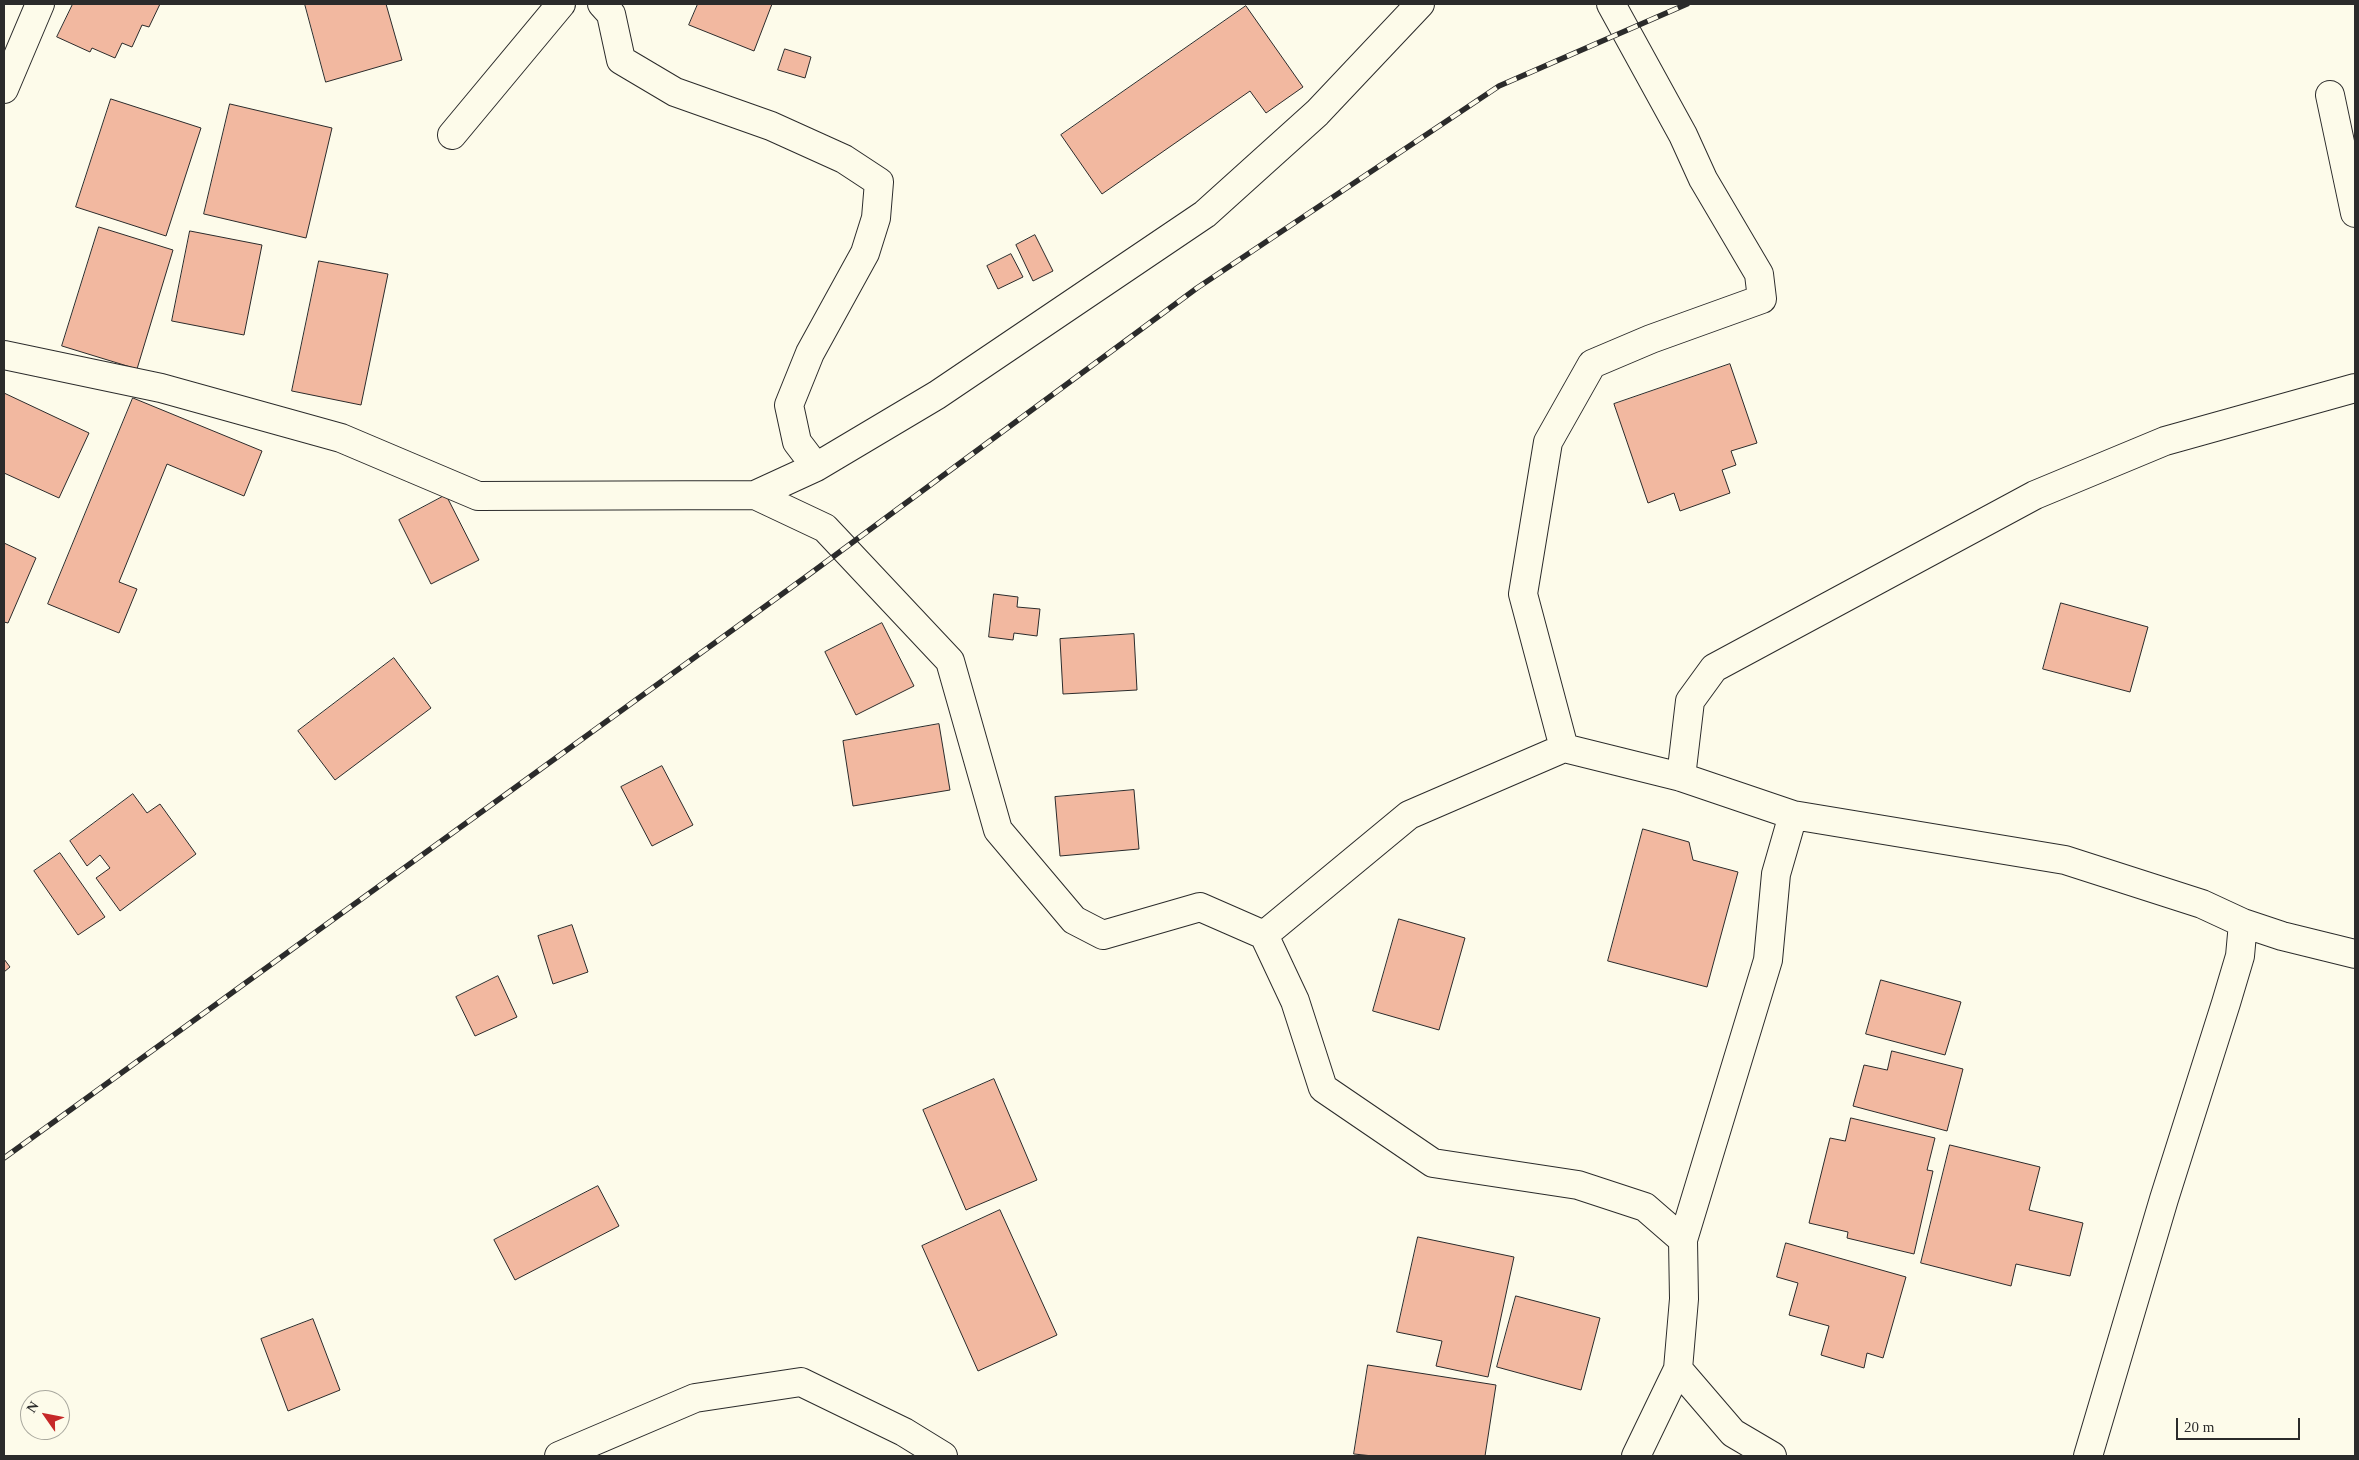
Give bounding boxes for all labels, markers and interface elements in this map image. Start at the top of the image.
north arrow [20,1390,70,1440]
text: N [24,1399,42,1415]
scale bar [2179,1408,2303,1440]
text: 20 m [2184,1419,2214,1435]

